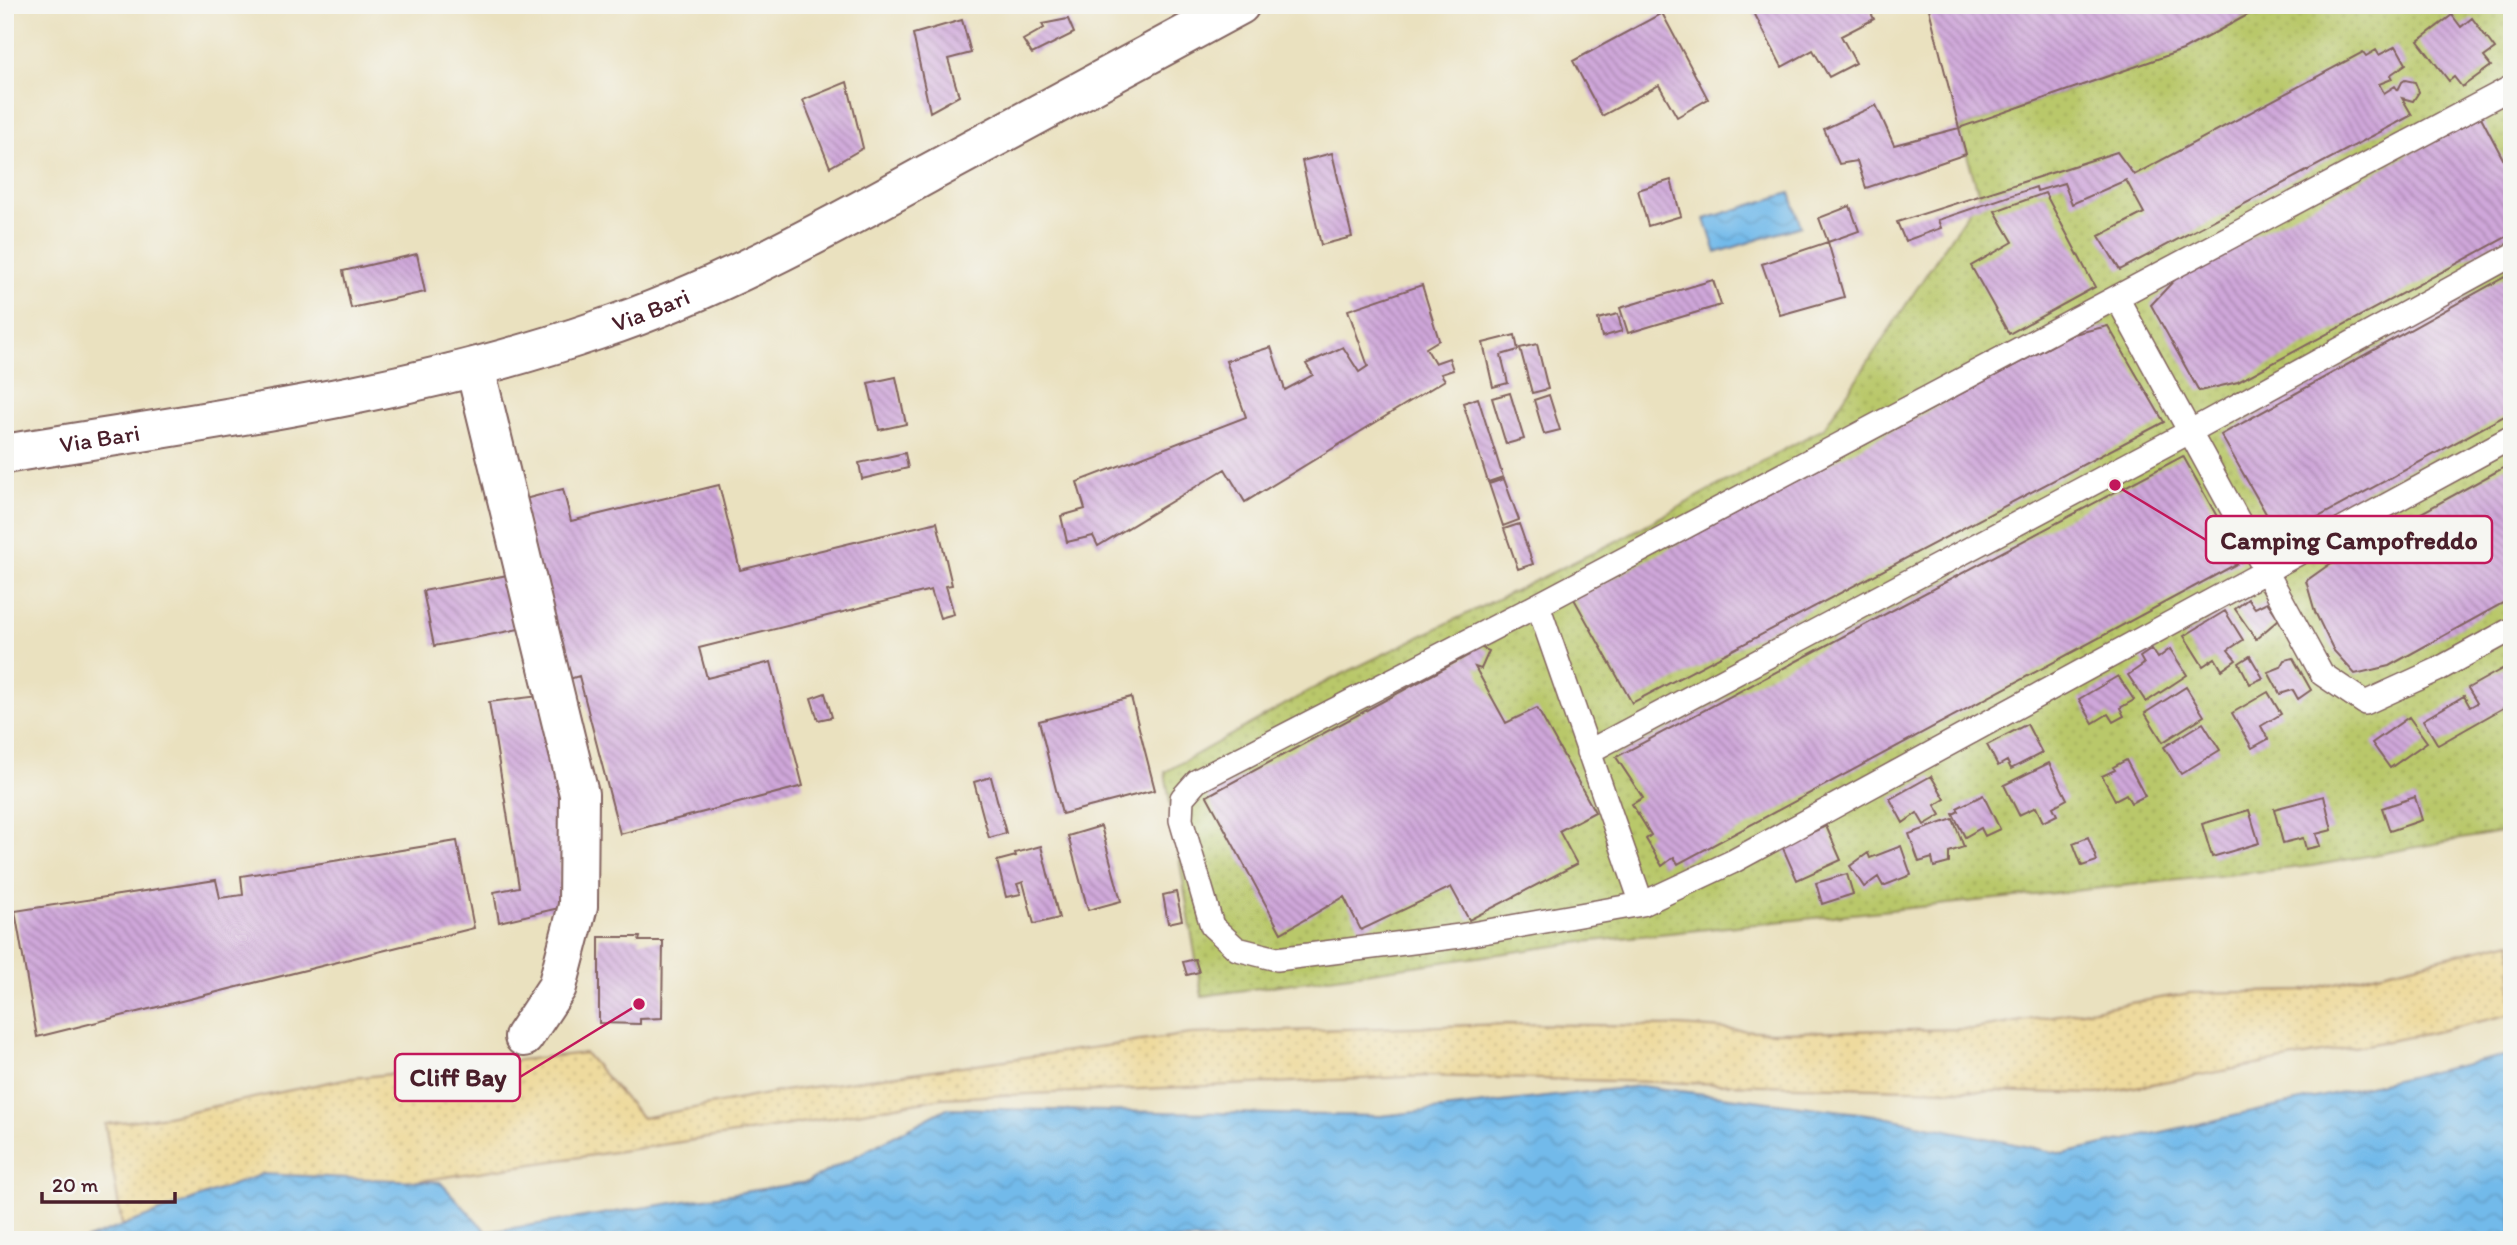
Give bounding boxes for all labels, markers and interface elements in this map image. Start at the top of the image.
street label: Via Bari [608,282,694,338]
street label: Via Bari [57,418,142,459]
callout: Camping Campofreddo [2206,516,2492,563]
text: Camping Campofreddo [2220,524,2478,556]
callout: Cliff Bay [395,1054,520,1101]
text: Cliff Bay [410,1061,507,1093]
scale bar [42,1161,175,1205]
text: 20 m [52,1172,99,1197]

